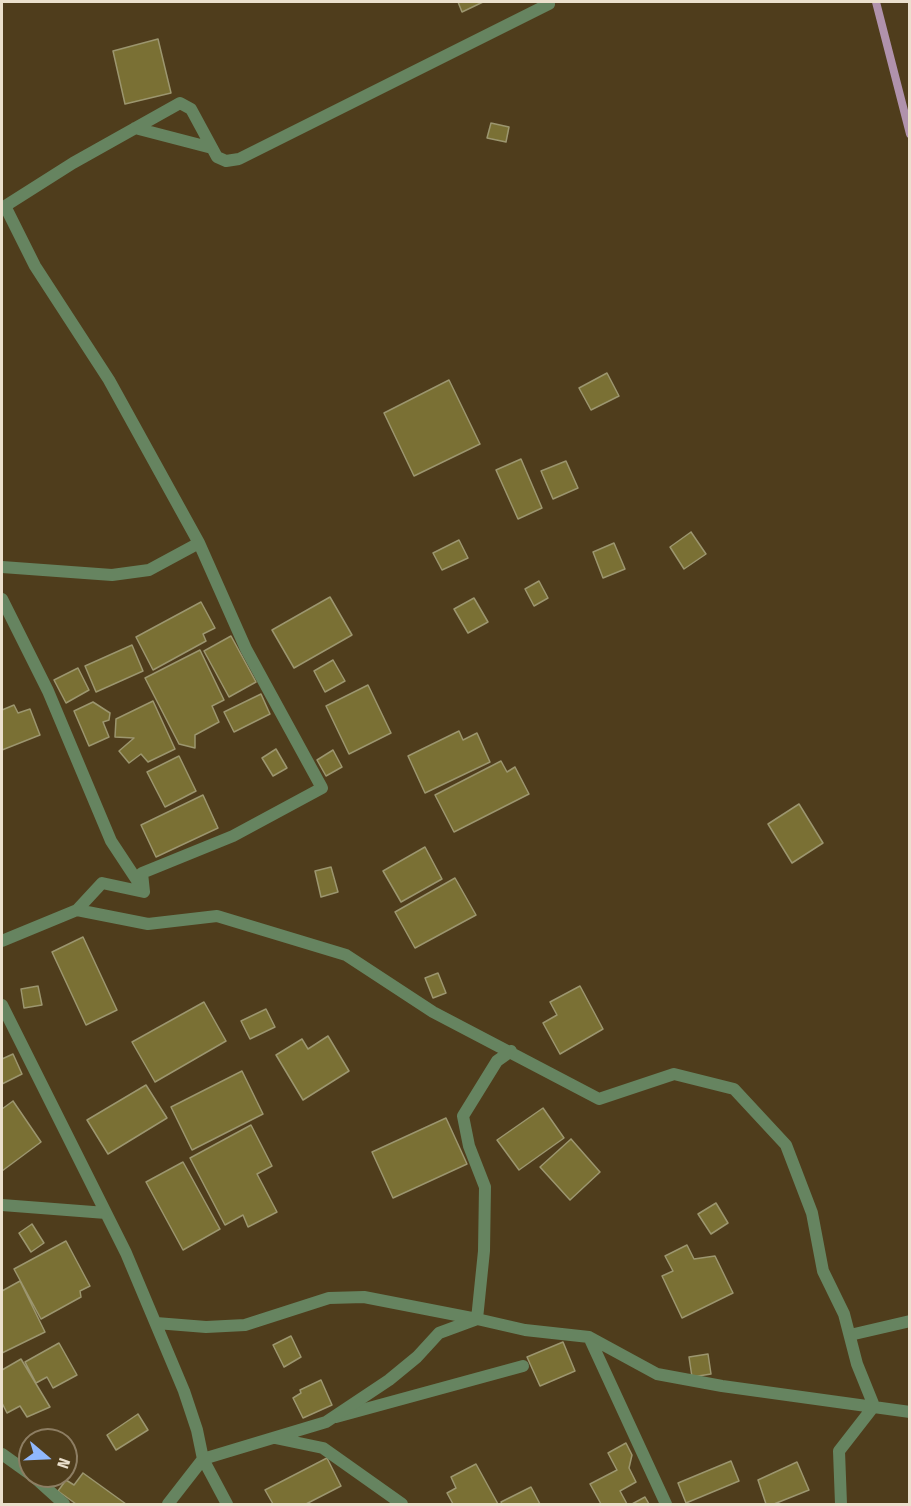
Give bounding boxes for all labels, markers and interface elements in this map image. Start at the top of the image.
north arrow [18,1428,78,1488]
text: N [53,1456,74,1471]

